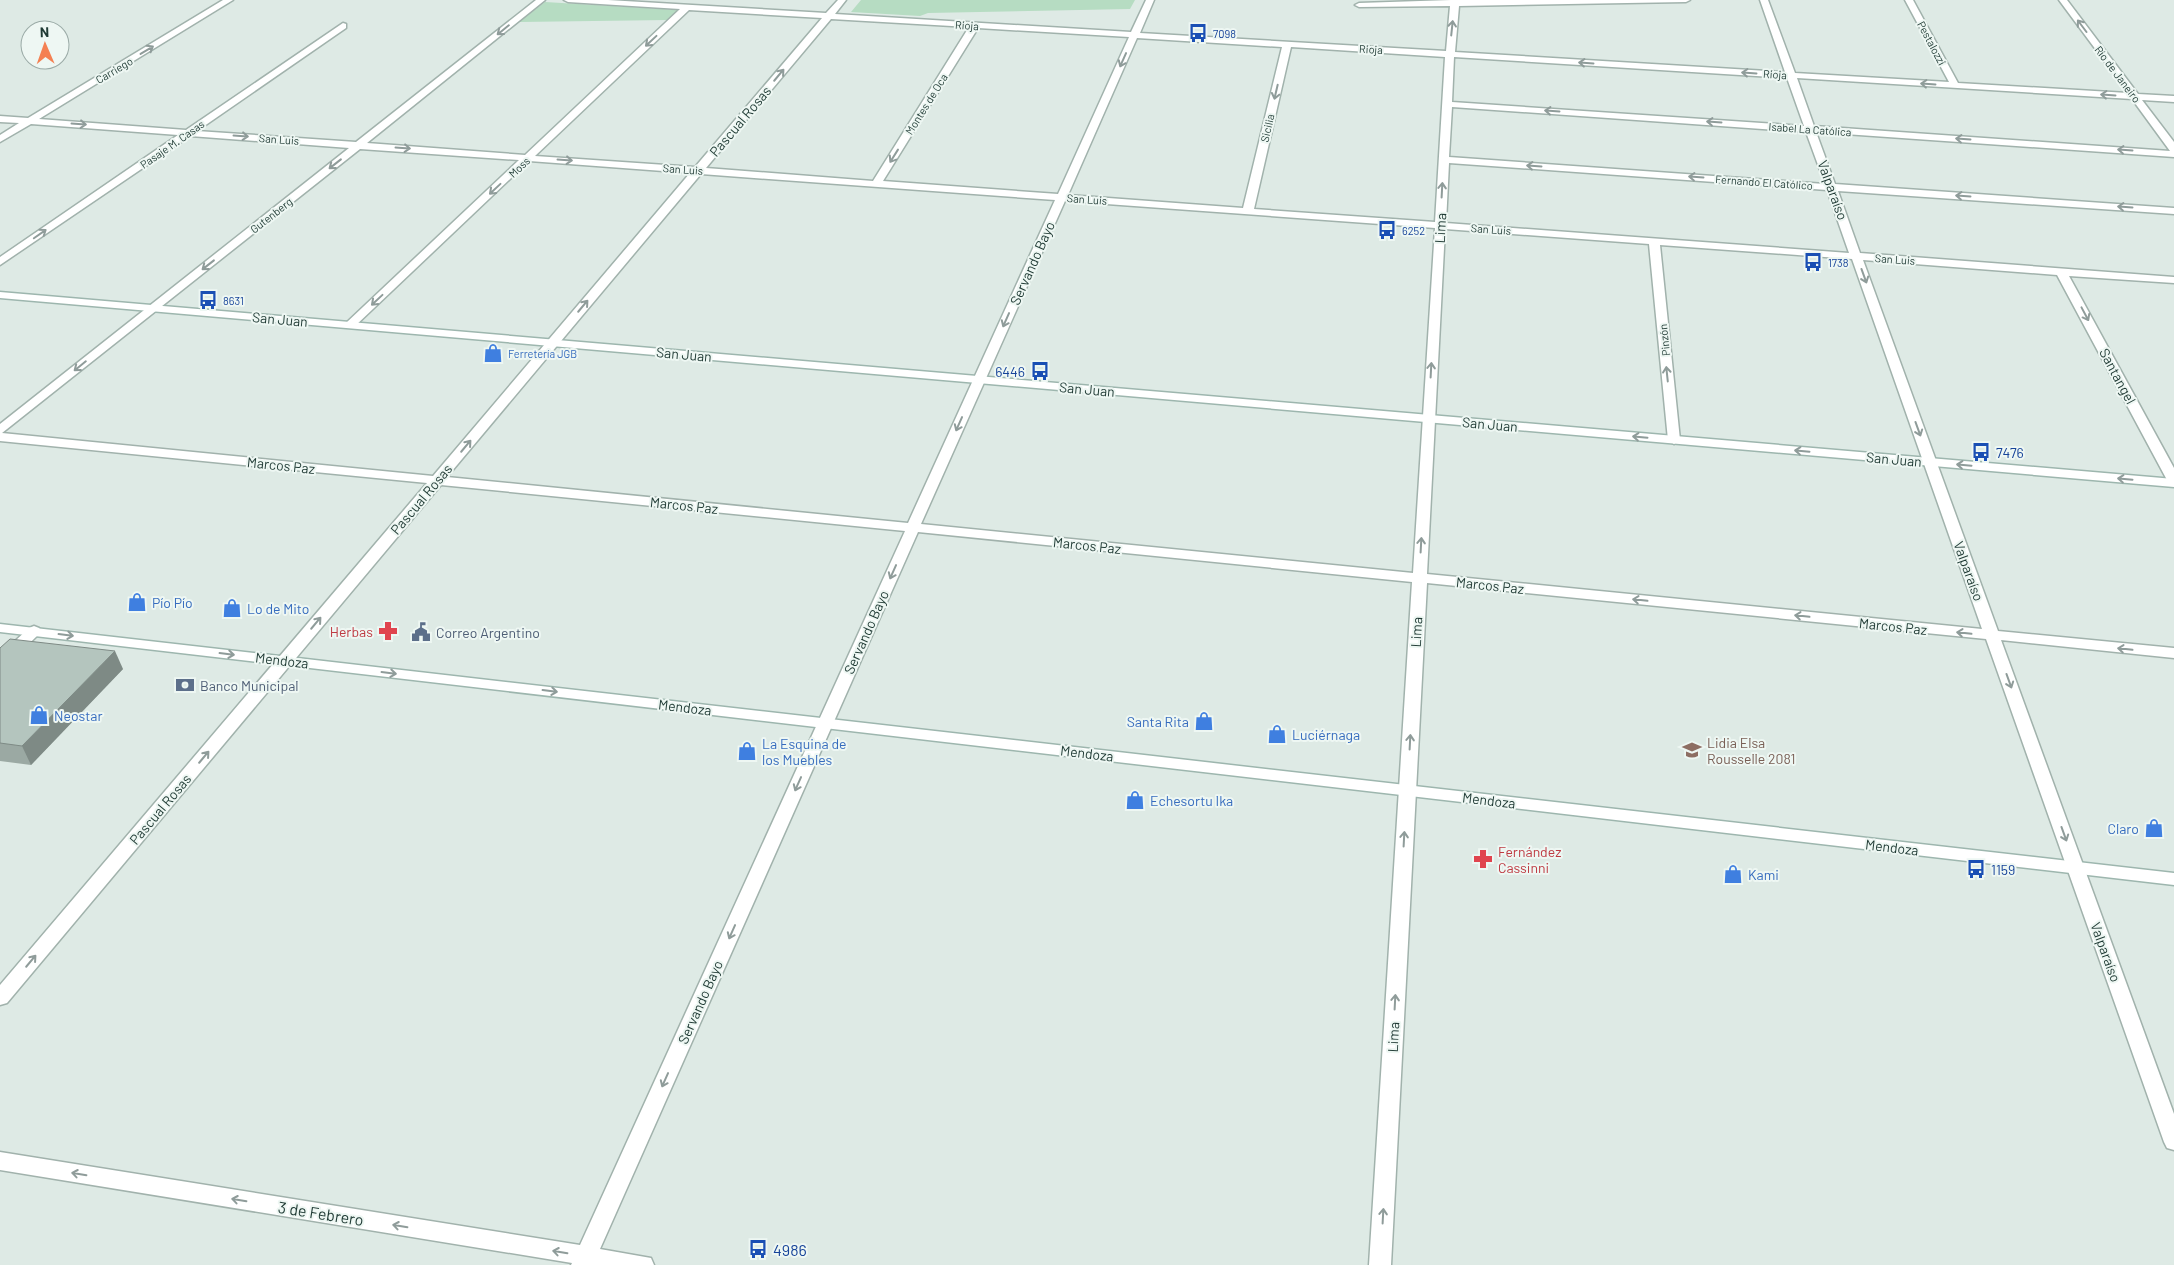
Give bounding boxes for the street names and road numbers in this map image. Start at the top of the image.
street label: Rioja [955,18,979,32]
street label: Pestalozzi [1915,19,1949,67]
street label: Rioja [1359,42,1383,56]
street label: Río de Janeiro [2092,43,2144,105]
street label: Carriego [93,54,135,86]
street label: Rioja [1763,67,1787,81]
street label: Montes de Oca [902,71,950,137]
street label: Pascual Rosas [706,82,775,160]
street label: Sicilia [1257,113,1277,143]
street label: Pasaje M. Casas [137,117,207,171]
street label: Isabel La Católica [1768,120,1852,138]
street label: San Luis [258,131,300,147]
street label: Moss [506,154,532,180]
street label: Valparaíso [1814,158,1852,222]
street label: San Luis [662,161,704,177]
street label: Fernando El Católico [1715,172,1813,192]
street label: San Luis [1066,191,1108,207]
street label: Gutenberg [247,194,295,235]
street label: Lima [1431,212,1449,244]
street label: Servando Bayo [1006,218,1058,308]
street label: San Luis [1470,221,1512,237]
street label: San Luis [1874,251,1916,267]
street label: San Juan [251,308,309,330]
street label: Pinzón [1656,323,1672,357]
street label: San Juan [655,343,713,365]
street label: Santangel [2096,345,2140,407]
street label: San Juan [1058,378,1116,400]
street label: San Juan [1461,413,1519,435]
street label: San Juan [1865,448,1923,470]
street label: Marcos Paz [246,453,316,477]
street label: Pascual Rosas [387,460,456,538]
street label: Marcos Paz [649,493,719,517]
street label: Marcos Paz [1052,533,1122,557]
street label: Valparaíso [1950,539,1988,603]
street label: Marcos Paz [1455,573,1525,597]
street label: Servando Bayo [840,587,892,677]
street label: Marcos Paz [1858,614,1928,638]
street label: Lima [1407,616,1425,648]
street label: Mendoza [254,648,310,672]
street label: Mendoza [657,695,713,719]
street label: Mendoza [1059,741,1115,765]
street label: Pascual Rosas [126,770,195,848]
street label: Mendoza [1461,788,1517,812]
street label: Mendoza [1864,835,1920,859]
street label: Valparaíso [2087,920,2125,984]
street label: Servando Bayo [674,957,726,1047]
street label: Lima [1384,1021,1402,1053]
street label: 3 de Febrero [277,1197,365,1229]

